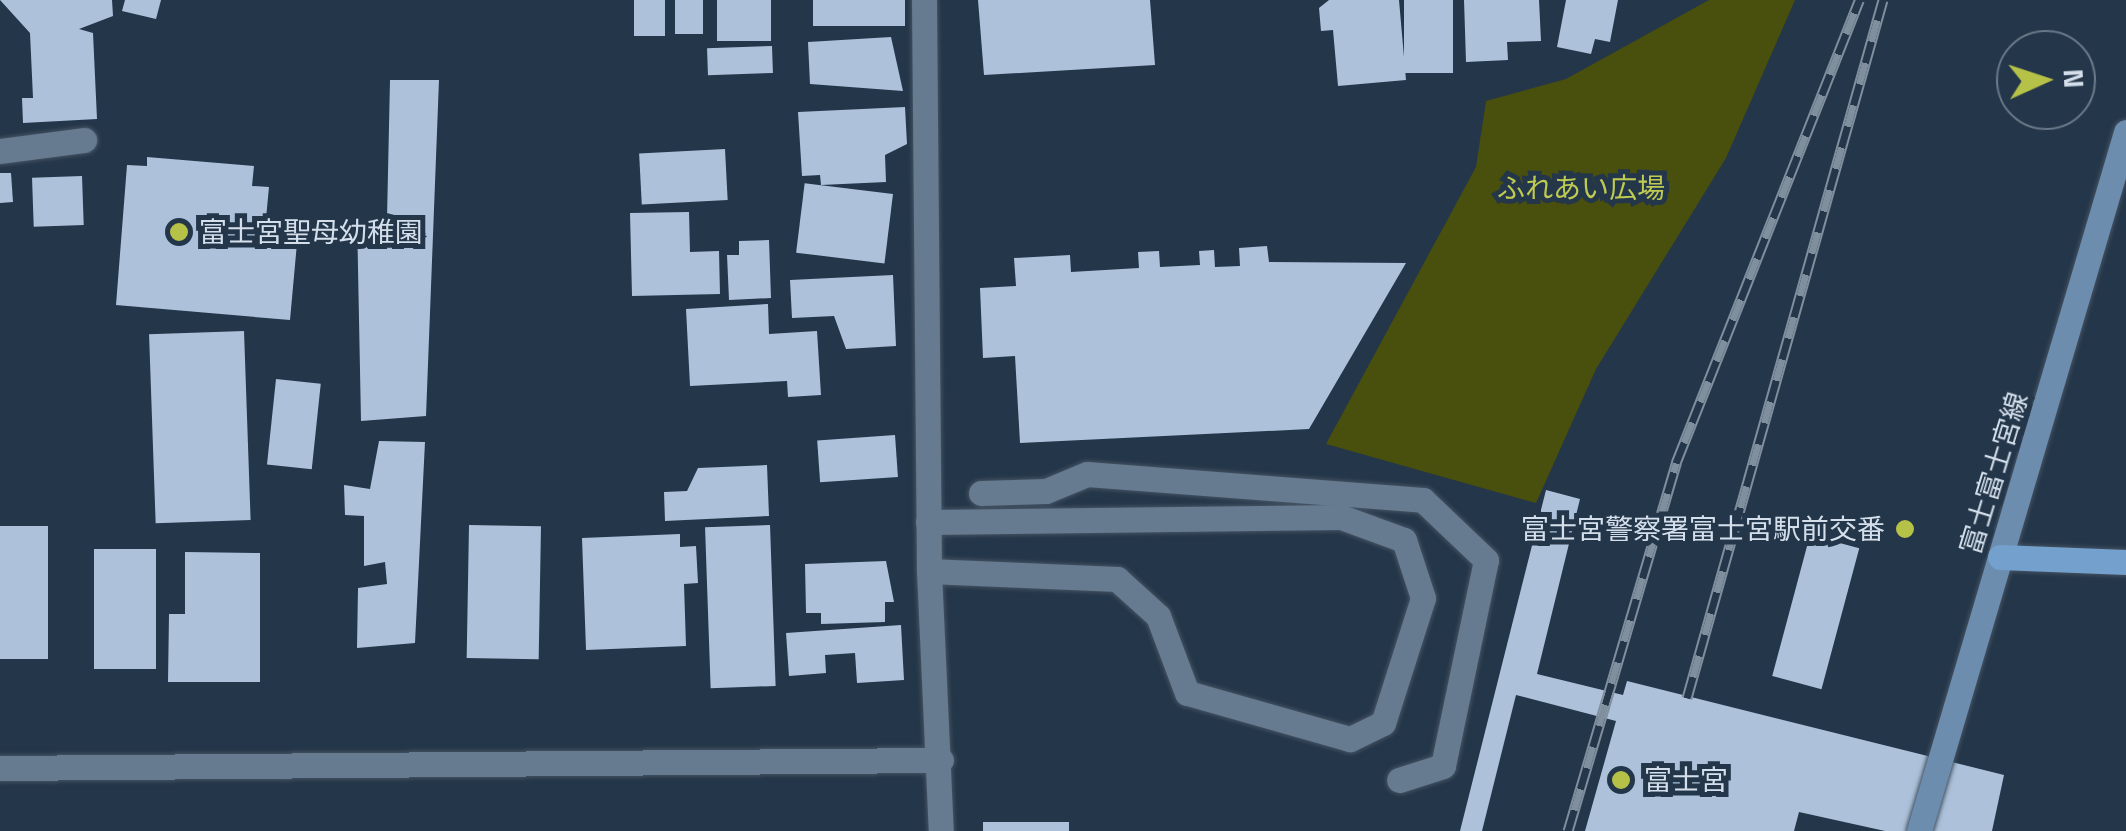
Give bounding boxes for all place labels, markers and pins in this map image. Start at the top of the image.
place label: 富士宮聖母幼稚園 [199,215,423,249]
marker: 富士宮聖母幼稚園 [168,221,190,243]
place label: 富士宮警察署富士宮駅前交番 [1521,512,1885,546]
marker: 富士宮警察署富士宮駅前交番 [1894,518,1916,540]
place label: 富士宮 [1644,763,1728,797]
marker: 富士宮 [1608,767,1634,793]

